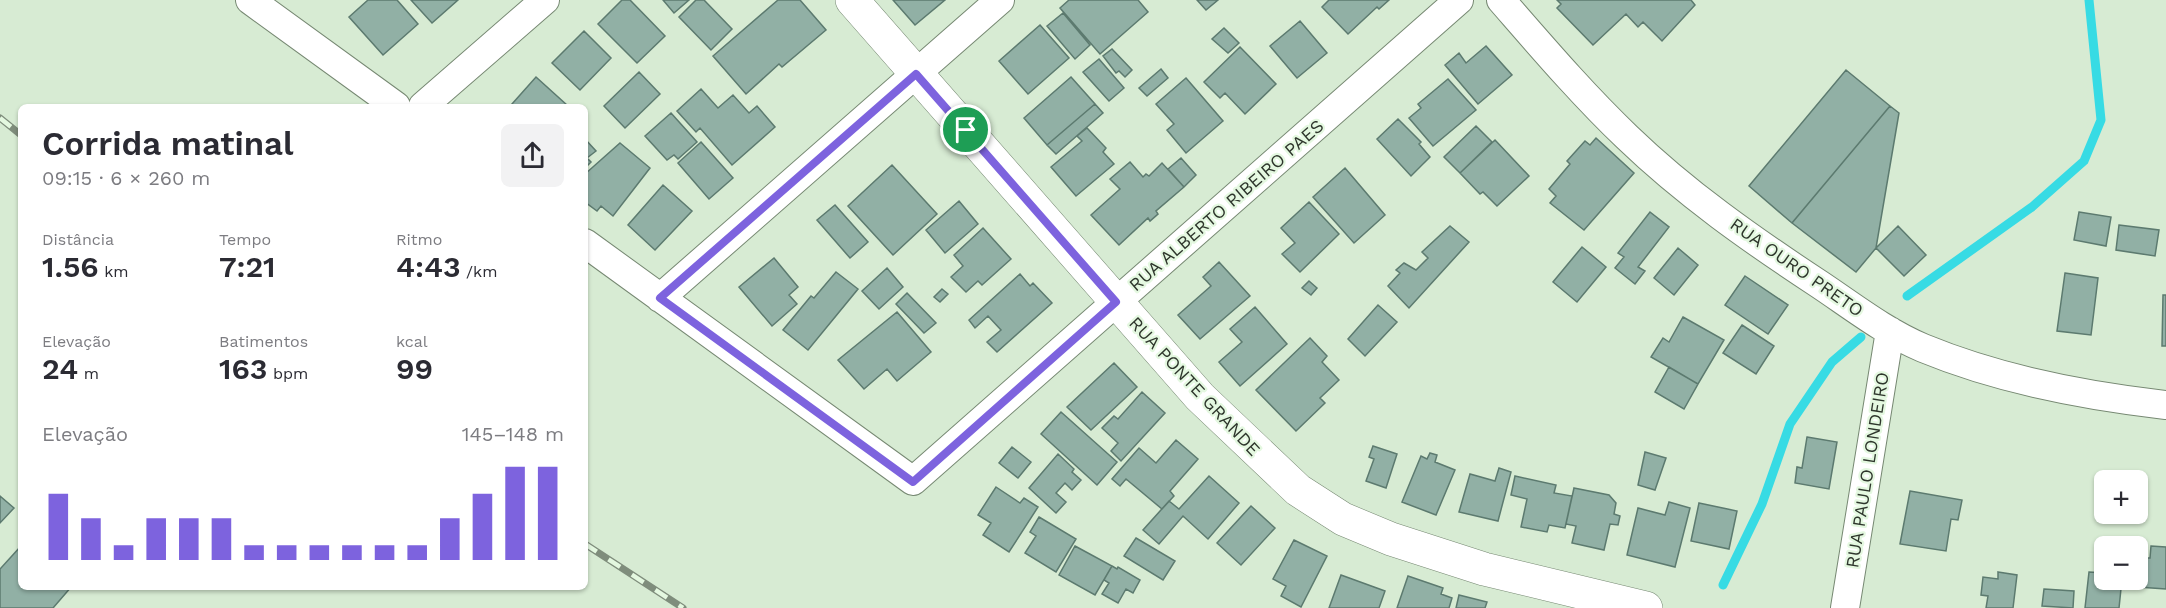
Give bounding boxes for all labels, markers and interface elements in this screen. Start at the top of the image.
pin [940,104,991,155]
icon: arrive [949,113,982,146]
street label: RUA ALBERTO RIBEIRO PAES [1124,115,1328,295]
text: Corrida matinal [42,124,294,163]
button: share [501,124,564,187]
text: 09:15 · 6 × 260 m [42,166,210,190]
street label: RUA OURO PRETO [1726,213,1868,321]
text: Distância [42,230,114,249]
text: Tempo [219,230,271,249]
text: Ritmo [396,230,442,249]
text: 1.56 [42,249,99,284]
text: 7:21 [219,249,276,284]
text: 4:43 [396,249,461,284]
text: km [99,262,129,281]
text: /km [461,262,497,281]
street label: RUA PONTE GRANDE [1125,312,1265,460]
text: Elevação [42,332,111,351]
text: Batimentos [219,332,308,351]
text: kcal [396,332,428,351]
text: 24 [42,351,78,386]
text: 163 [219,351,268,386]
text: 99 [396,351,433,386]
text: m [78,364,99,383]
text: bpm [268,364,308,383]
street label: RUA PAULO LONDEIRO [1841,371,1893,569]
text: Elevação [42,422,128,446]
text: 145–148 m [462,422,564,446]
map controls [2094,470,2148,590]
button: + [2094,470,2148,524]
button: − [2094,536,2148,590]

